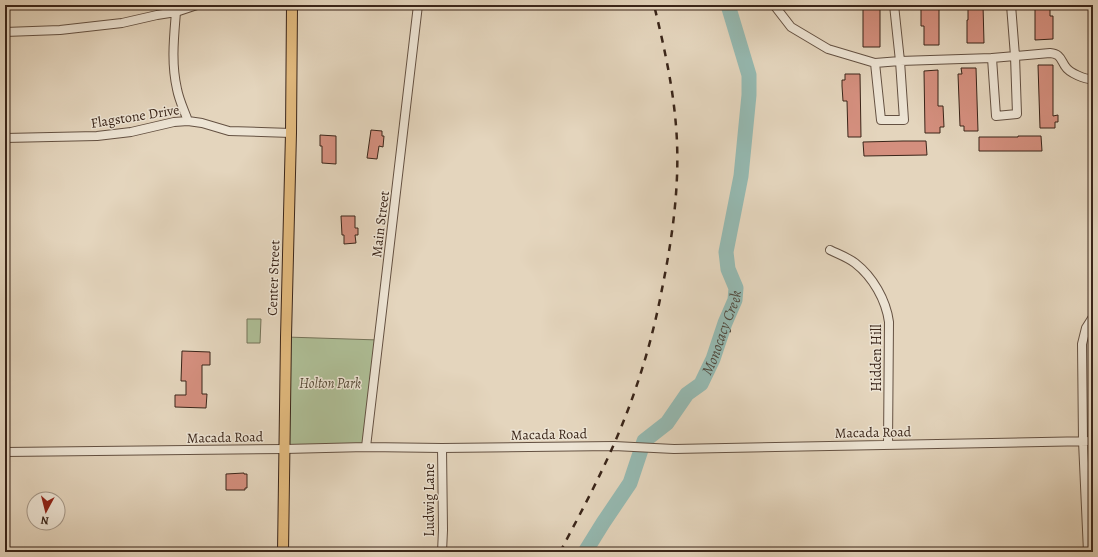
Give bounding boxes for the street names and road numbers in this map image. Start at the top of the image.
street label: Flagstone Drive [89,100,181,133]
street label: Main Street [367,189,394,259]
street label: Center Street [263,239,284,316]
street label: Hidden Hill [867,324,886,392]
street label: Macada Road [835,422,912,443]
street label: Macada Road [511,424,588,445]
street label: Macada Road [187,427,264,448]
street label: Ludwig Lane [420,463,439,537]

